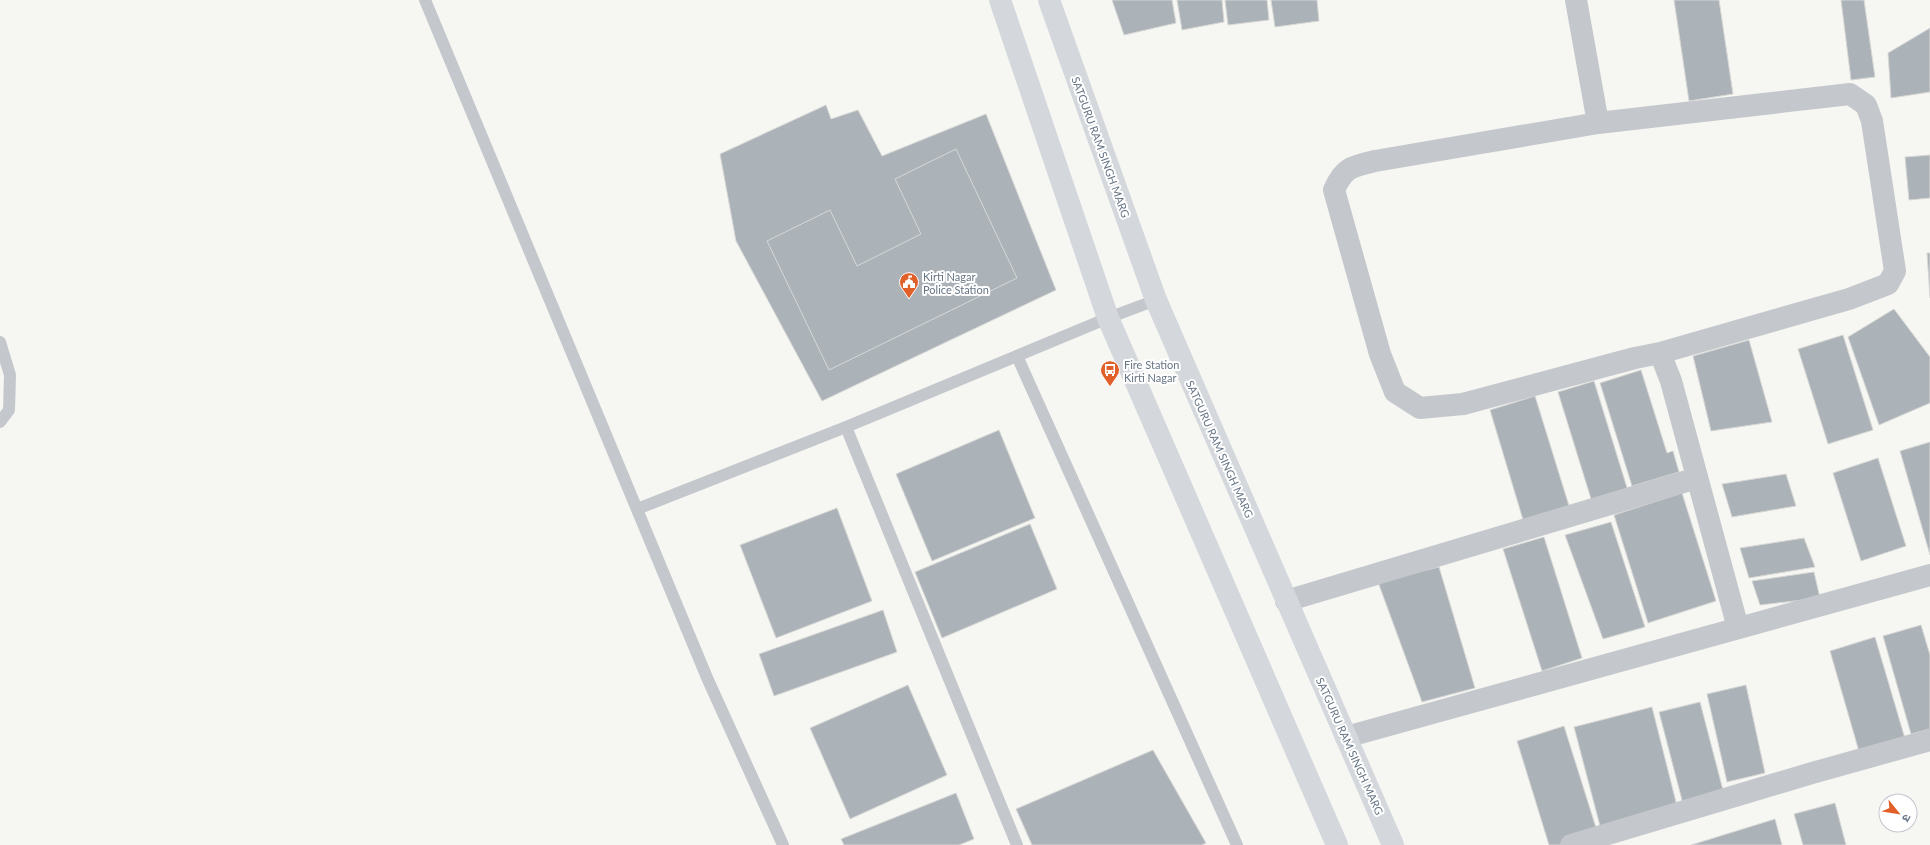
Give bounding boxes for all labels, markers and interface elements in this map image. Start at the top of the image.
street label: SATGURU RAM SINGH MARG [1069,75,1133,219]
place label: Kirti Nagar Police Station [923,270,989,296]
public building icon: Kirti Nagar Police Station [898,271,920,299]
place label: Fire Station Kirti Nagar [1124,358,1179,384]
bus stop icon: Fire Station Kirti Nagar [1099,359,1121,387]
street label: SATGURU RAM SINGH MARG [1184,378,1256,520]
street label: SATGURU RAM SINGH MARG [1314,675,1386,817]
north arrow [1878,793,1918,833]
text: उ [1900,812,1914,825]

